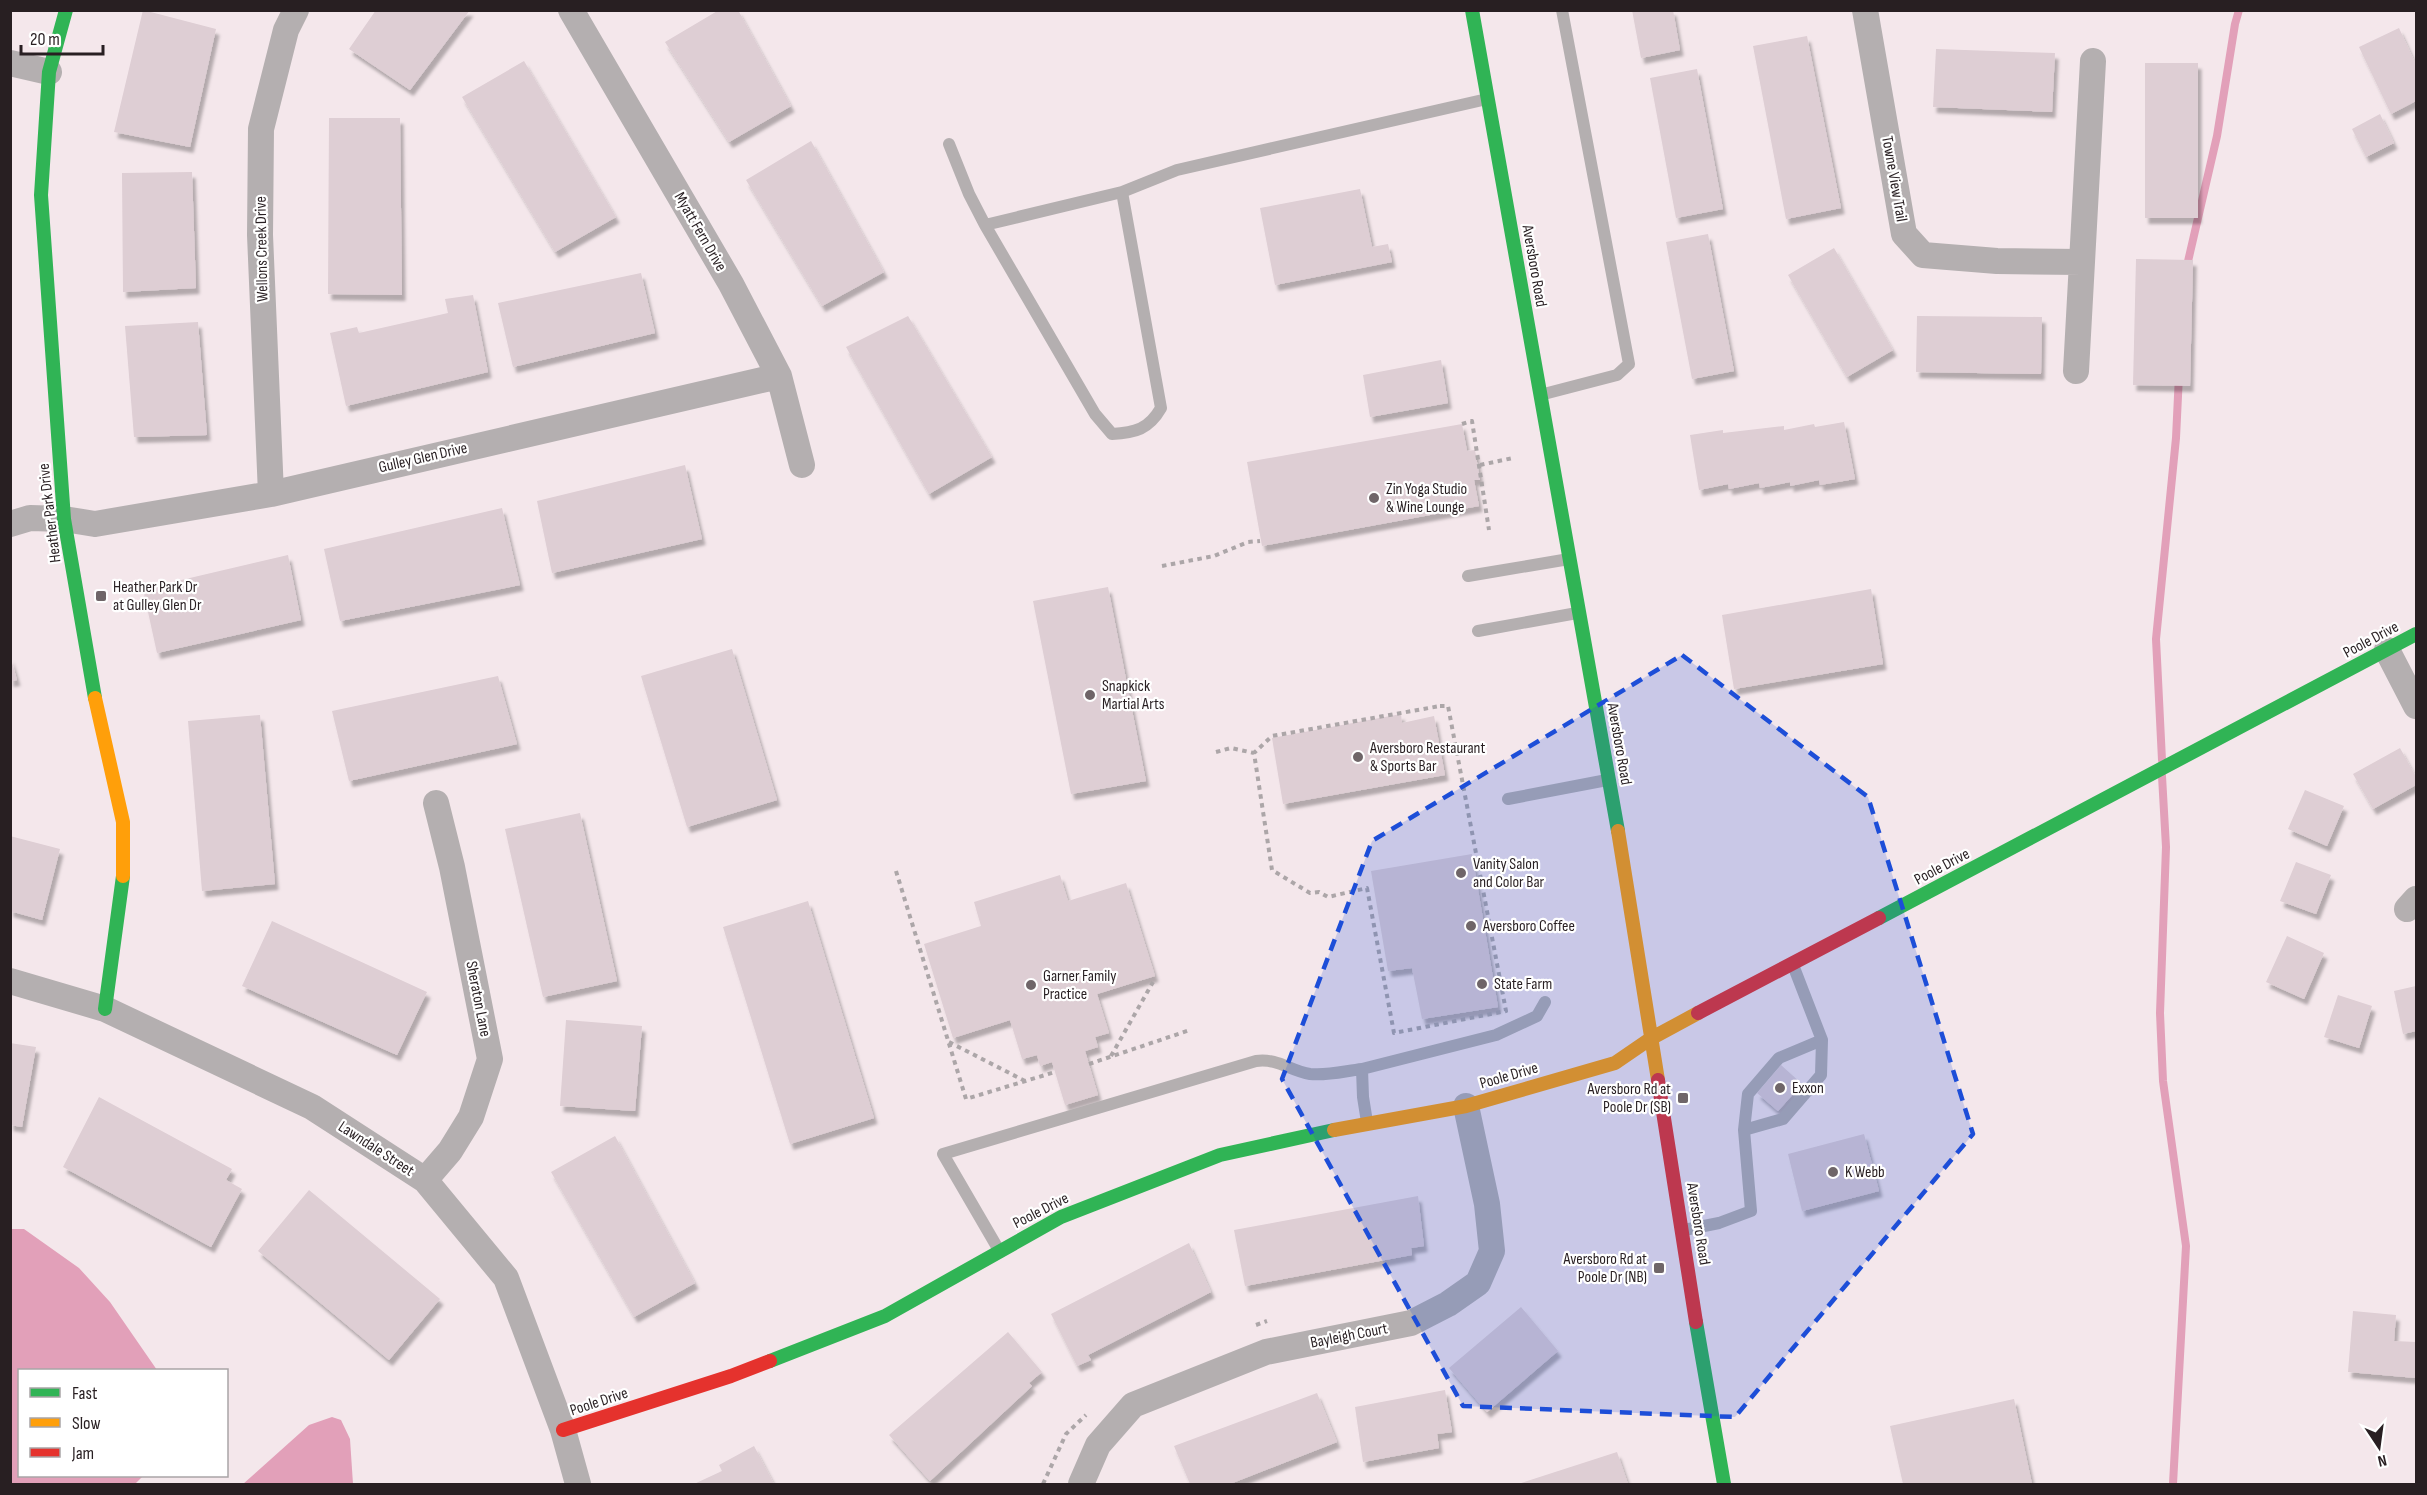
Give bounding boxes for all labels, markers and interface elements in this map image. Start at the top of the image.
scale bar [21,18,104,56]
text: 20 m [30,29,60,50]
street label: Towne View Trail [1877,135,1911,223]
street label: Myatt Fern Drive [670,189,730,275]
street label: Wellons Creek Drive [252,196,272,302]
street label: Aversboro Road [1517,223,1551,308]
street label: Gulley Glen Drive [377,439,469,477]
street label: Heather Park Drive [34,462,66,564]
place label: Zin Yoga Studio & Wine Lounge [1386,480,1467,517]
marker: Zin Yoga Studio & Wine Lounge [1367,491,1381,505]
place label: Heather Park Dr at Gulley Glen Dr [113,578,202,615]
marker: Heather Park Dr at Gulley Glen Dr [94,589,108,603]
street label: Poole Drive [2340,618,2402,662]
place label: Snapkick Martial Arts [1102,677,1165,714]
marker: Snapkick Martial Arts [1083,688,1097,702]
street label: Aversboro Road [1602,701,1636,786]
place label: Aversboro Restaurant & Sports Bar [1369,739,1486,776]
marker: Aversboro Restaurant & Sports Bar [1351,750,1365,764]
street label: Poole Drive [1911,845,1973,889]
place label: Vanity Salon and Color Bar [1473,855,1545,892]
marker: Vanity Salon and Color Bar [1454,866,1468,880]
place label: Aversboro Coffee [1482,917,1575,936]
marker: Aversboro Coffee [1464,919,1478,933]
street label: Sheraton Lane [461,960,495,1038]
place label: Garner Family Practice [1043,967,1116,1004]
place label: State Farm [1494,975,1552,994]
marker: State Farm [1475,977,1489,991]
marker: Garner Family Practice [1024,978,1038,992]
street label: Poole Drive [1478,1059,1540,1093]
place label: Exxon [1792,1079,1824,1098]
place label: Aversboro Rd at Poole Dr (SB) [1586,1080,1671,1117]
marker: Exxon [1773,1081,1787,1095]
marker: Aversboro Rd at Poole Dr (SB) [1676,1091,1690,1105]
street label: Lawndale Street [335,1118,417,1181]
place label: K Webb [1845,1163,1885,1182]
marker: K Webb [1826,1165,1840,1179]
street label: Aversboro Road [1682,1181,1714,1266]
street label: Poole Drive [1010,1189,1072,1233]
place label: Aversboro Rd at Poole Dr (NB) [1562,1250,1647,1287]
marker: Aversboro Rd at Poole Dr (NB) [1652,1261,1666,1275]
street label: Bayleigh Court [1309,1319,1389,1353]
legend [18,1369,228,1477]
text: Fast [72,1383,98,1404]
street label: Poole Drive [568,1384,630,1420]
text: Slow [72,1413,101,1434]
north arrow [2349,1417,2409,1477]
text: Jam [71,1443,94,1464]
text: N [2376,1450,2388,1470]

